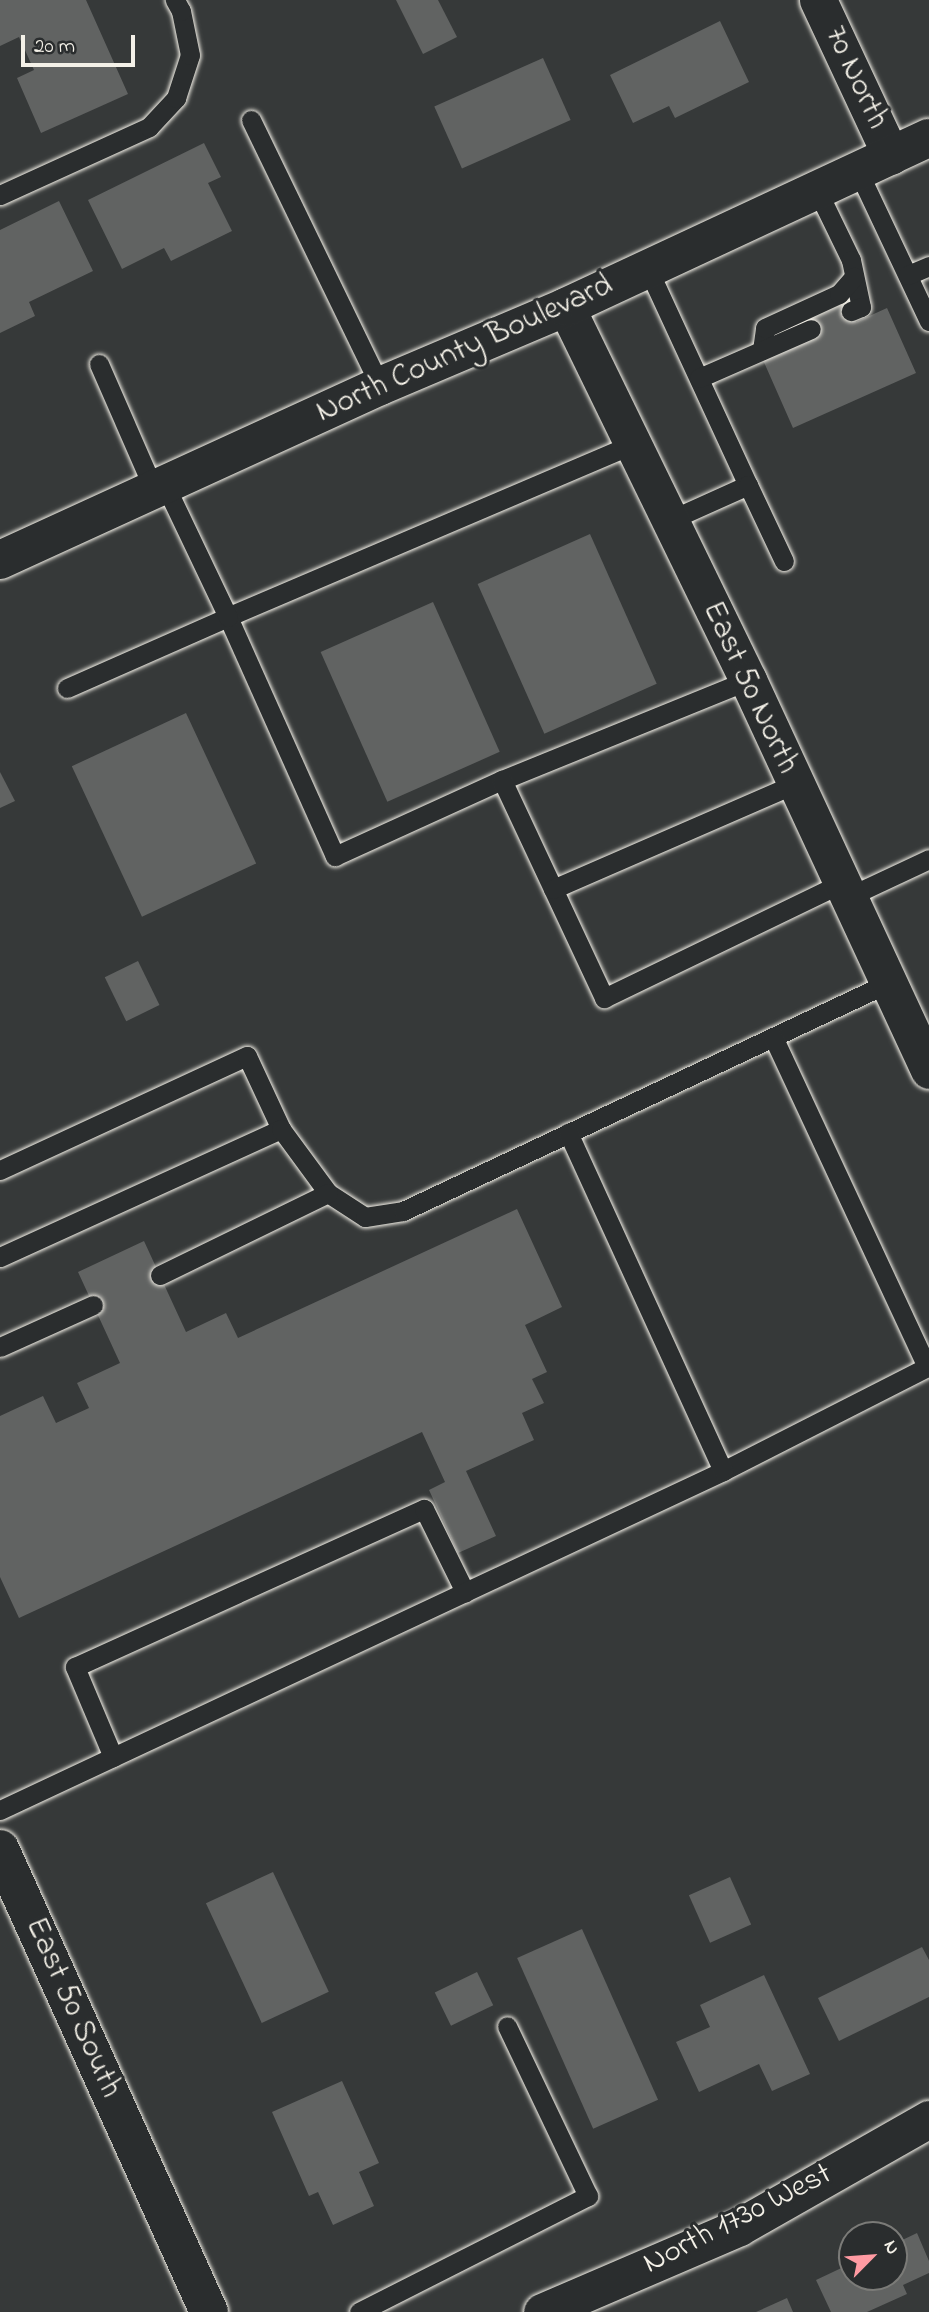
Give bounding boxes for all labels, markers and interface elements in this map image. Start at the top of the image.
street label: 70 North [815,20,895,136]
scale bar [24,21,138,65]
text: 20 m [34,32,75,62]
street label: North County Boulevard [311,267,619,433]
street label: East 50 North [692,596,806,780]
street label: East 50 South [15,1912,129,2104]
street label: North 1730 West [637,2156,839,2284]
north arrow [838,2221,908,2291]
text: N [876,2236,906,2259]

